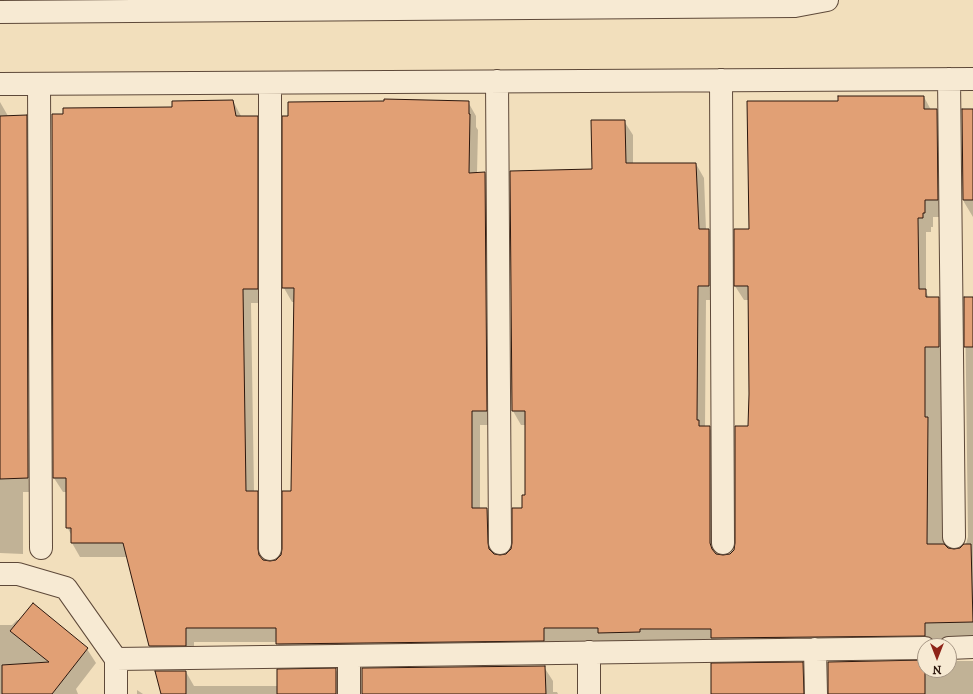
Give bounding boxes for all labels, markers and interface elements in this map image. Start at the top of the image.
north arrow [917,638,957,678]
text: N [932,662,942,676]

